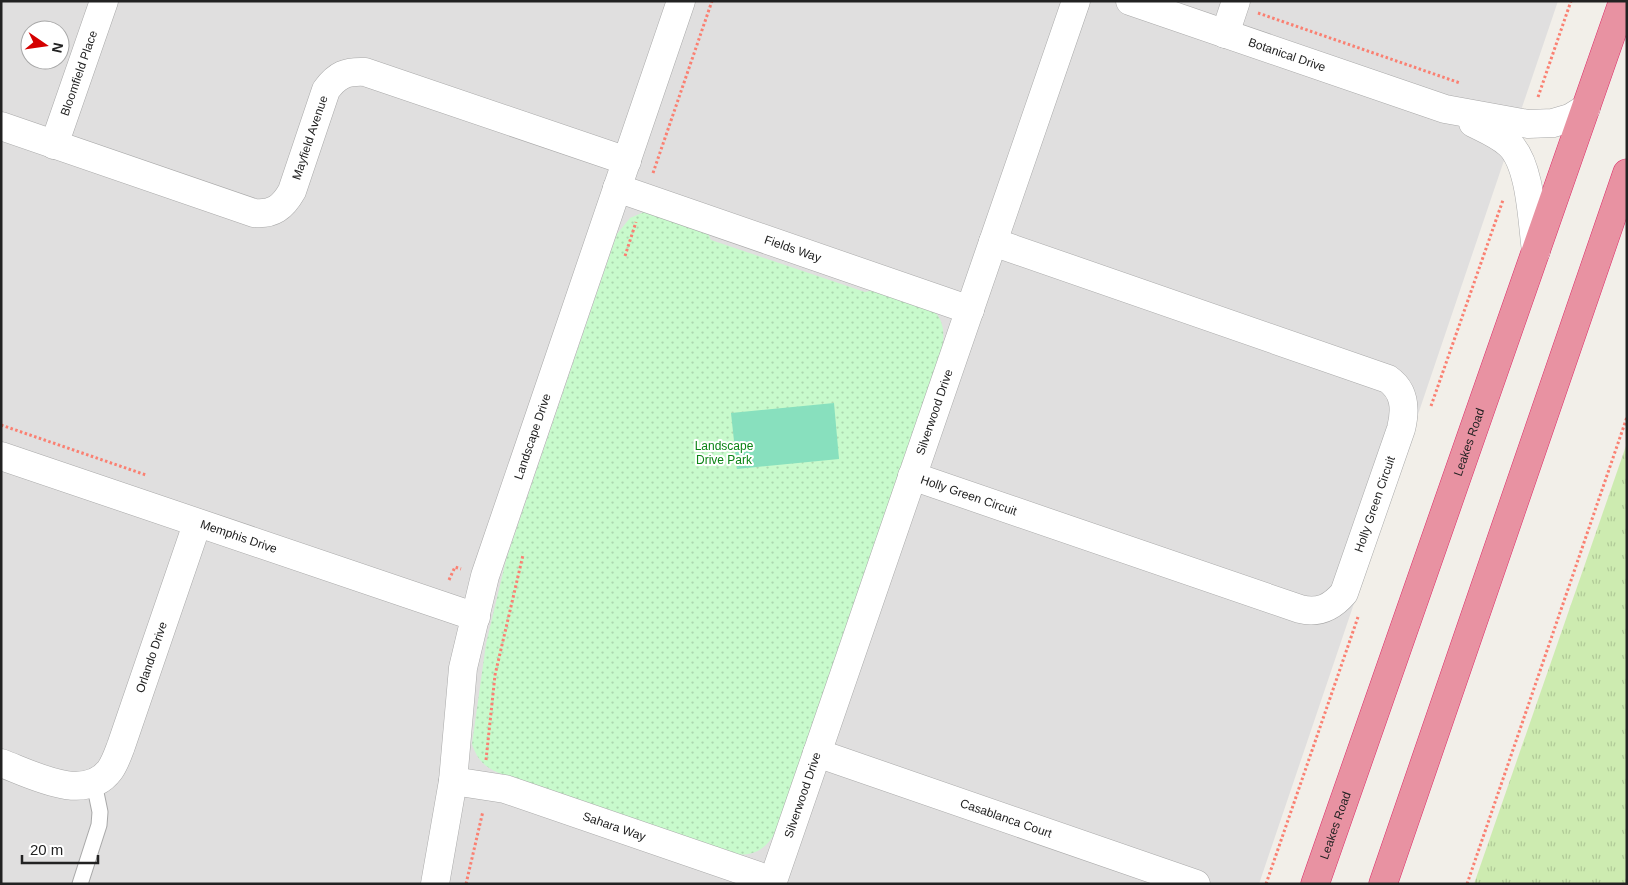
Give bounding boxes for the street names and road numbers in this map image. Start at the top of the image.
street label: Bloomfield Place [58,28,100,118]
street label: Botanical Drive [1247,35,1328,75]
street label: Mayfield Avenue [289,93,331,182]
street label: Fields Way [763,233,823,265]
street label: Silverwood Drive [913,367,956,457]
street label: Landscape Drive [511,391,554,481]
street label: Leakes Road [1451,406,1487,478]
street label: Holly Green Circuit [1352,454,1398,554]
street label: Holly Green Circuit [919,472,1019,519]
street label: Memphis Drive [199,517,279,556]
street label: Orlando Drive [133,620,170,695]
street label: Silverwood Drive [781,750,824,840]
street label: Leakes Road [1317,790,1354,861]
street label: Casablanca Court [958,796,1054,841]
street label: Sahara Way [581,809,647,844]

